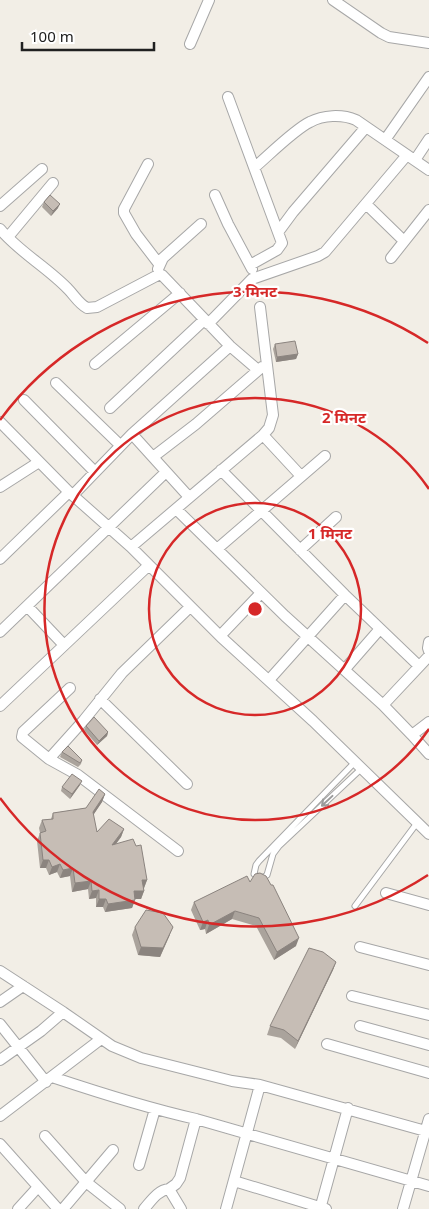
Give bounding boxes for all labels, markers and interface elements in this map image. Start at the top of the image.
scale bar [22,20,155,52]
text: 100 m [30,26,74,46]
text: 3 मिनट [233,281,278,301]
text: 2 मिनट [322,407,367,427]
text: 1 मिनट [308,523,353,543]
centre of rings [246,600,264,618]
one-way arrow [320,795,333,807]

